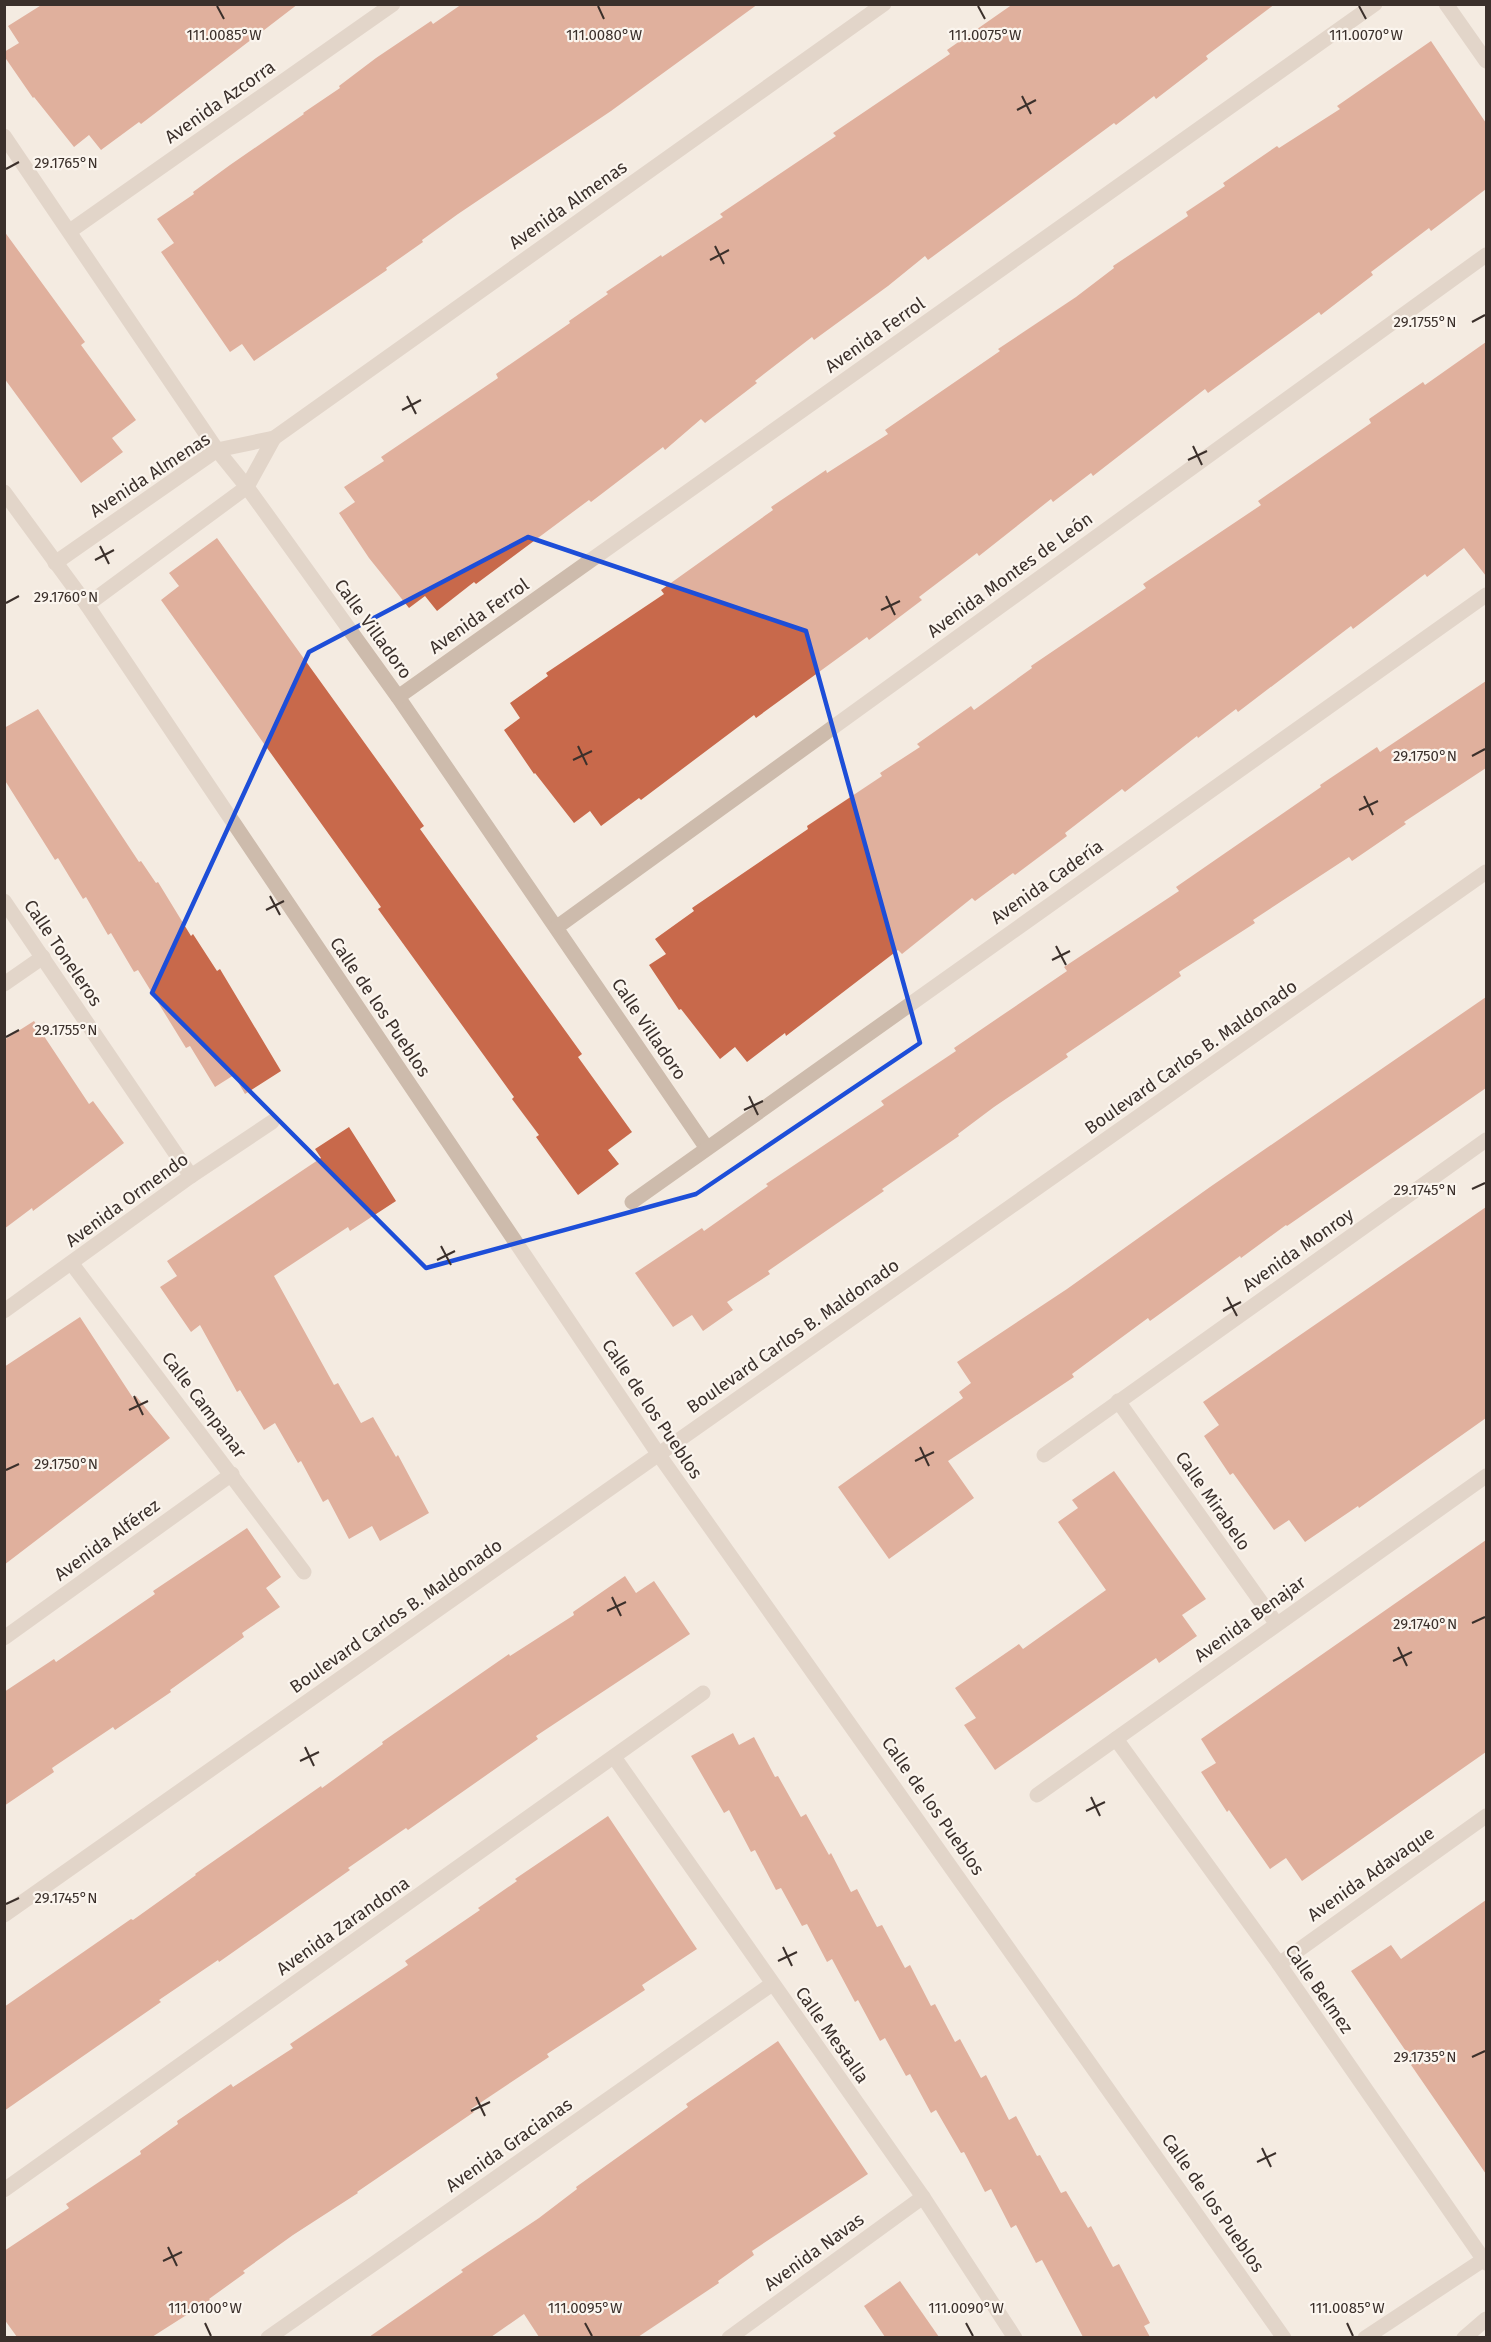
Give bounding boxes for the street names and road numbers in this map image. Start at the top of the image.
street label: Avenida Azcorra [161,56,279,148]
street label: Avenida Almenas [505,156,631,254]
street label: Avenida Ferrol [821,292,929,378]
street label: Avenida Almenas [86,428,214,522]
street label: Avenida Montes de León [923,508,1097,642]
street label: Avenida Ferrol [425,573,533,659]
street label: Calle Villadoro [329,575,417,683]
street label: Avenida Cadería [987,835,1107,929]
street label: Calle Toneleros [19,895,107,1011]
street label: Calle de los Pueblos [325,933,435,1081]
street label: Calle Villadoro [607,974,691,1084]
street label: Boulevard Carlos B. Maldonado [1080,975,1302,1139]
street label: Avenida Ormendo [61,1148,193,1252]
street label: Avenida Monroy [1238,1203,1358,1296]
street label: Boulevard Carlos B. Maldonado [682,1254,904,1418]
street label: Calle de los Pueblos [597,1335,707,1483]
street label: Calle Campanar [157,1348,251,1462]
street label: Calle Mirabelo [1171,1447,1255,1555]
street label: Avenida Alférez [50,1494,164,1586]
street label: Boulevard Carlos B. Maldonado [285,1534,507,1698]
street label: Avenida Benajar [1190,1571,1310,1667]
street label: Calle de los Pueblos [877,1733,989,1879]
street label: Avenida Adavaque [1303,1822,1439,1926]
street label: Avenida Zarandona [272,1872,414,1980]
street label: Calle Belmez [1280,1940,1358,2038]
street label: Calle Mestalla [791,1982,873,2088]
street label: Avenida Gracianas [442,2093,576,2197]
street label: Calle de los Pueblos [1157,2130,1269,2276]
street label: Avenida Navas [760,2208,868,2296]

